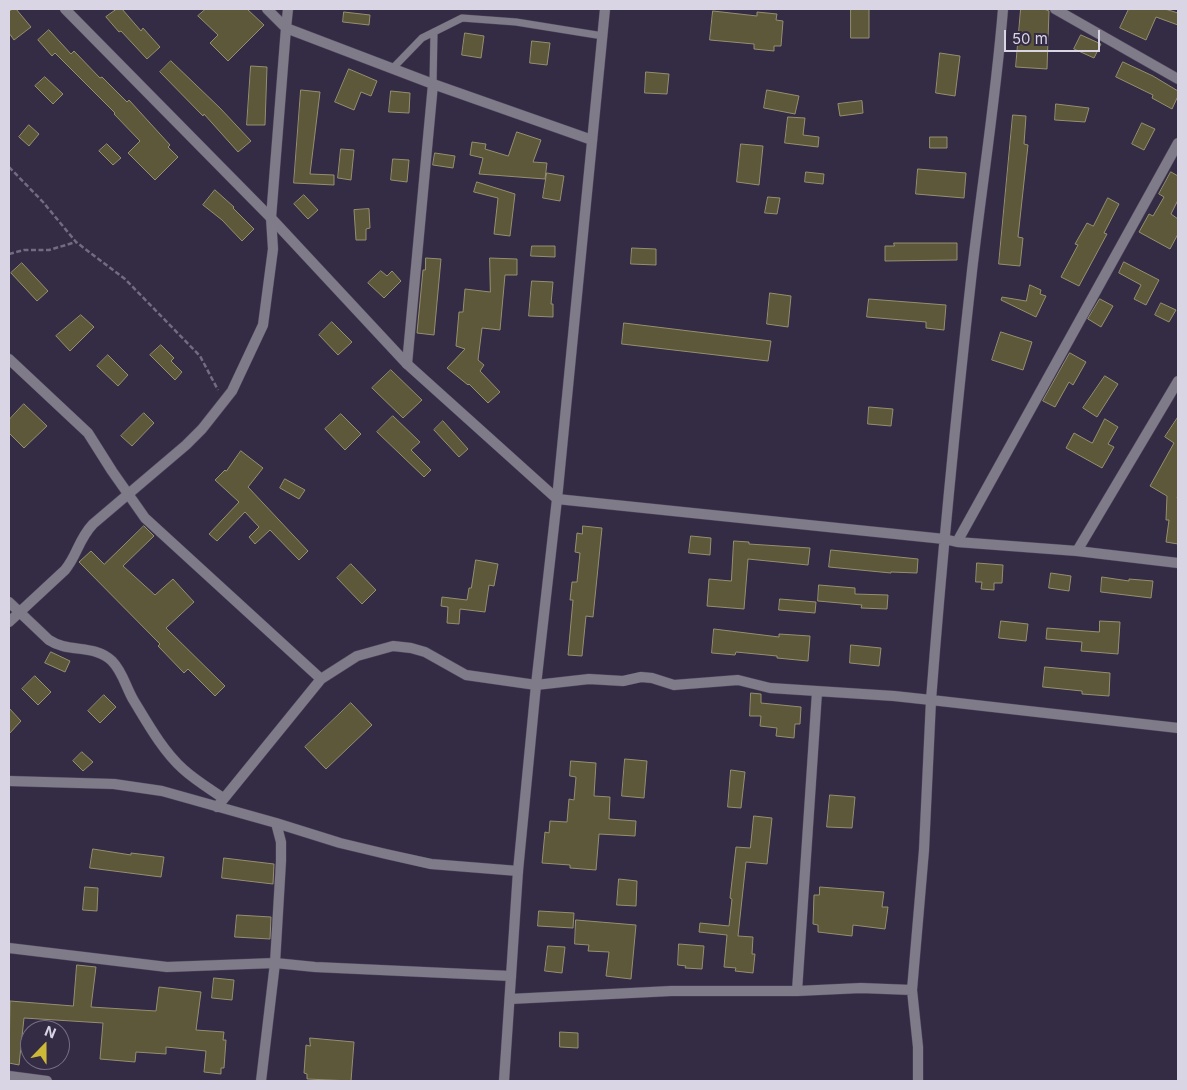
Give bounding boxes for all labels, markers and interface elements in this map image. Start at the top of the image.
scale bar [1007,20,1103,52]
text: 50 m [1012,29,1048,48]
north arrow [20,1020,70,1070]
text: N [42,1022,59,1041]

